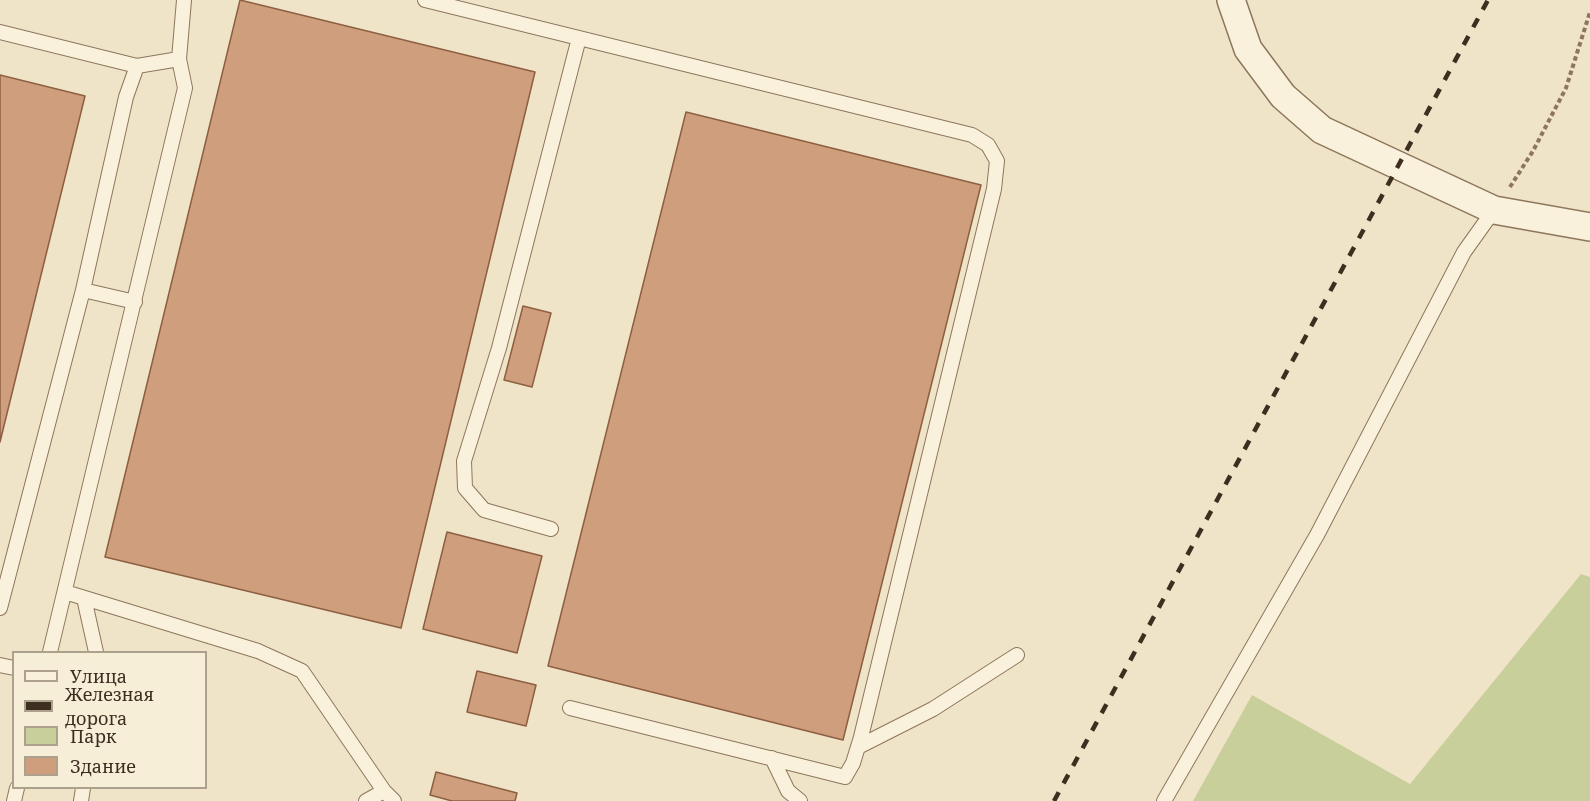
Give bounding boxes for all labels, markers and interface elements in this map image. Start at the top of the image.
legend [12,651,207,789]
text: Улица [70,664,127,688]
text: Железная дорога [65,682,154,730]
text: Парк [70,724,117,748]
text: Здание [70,754,136,778]

